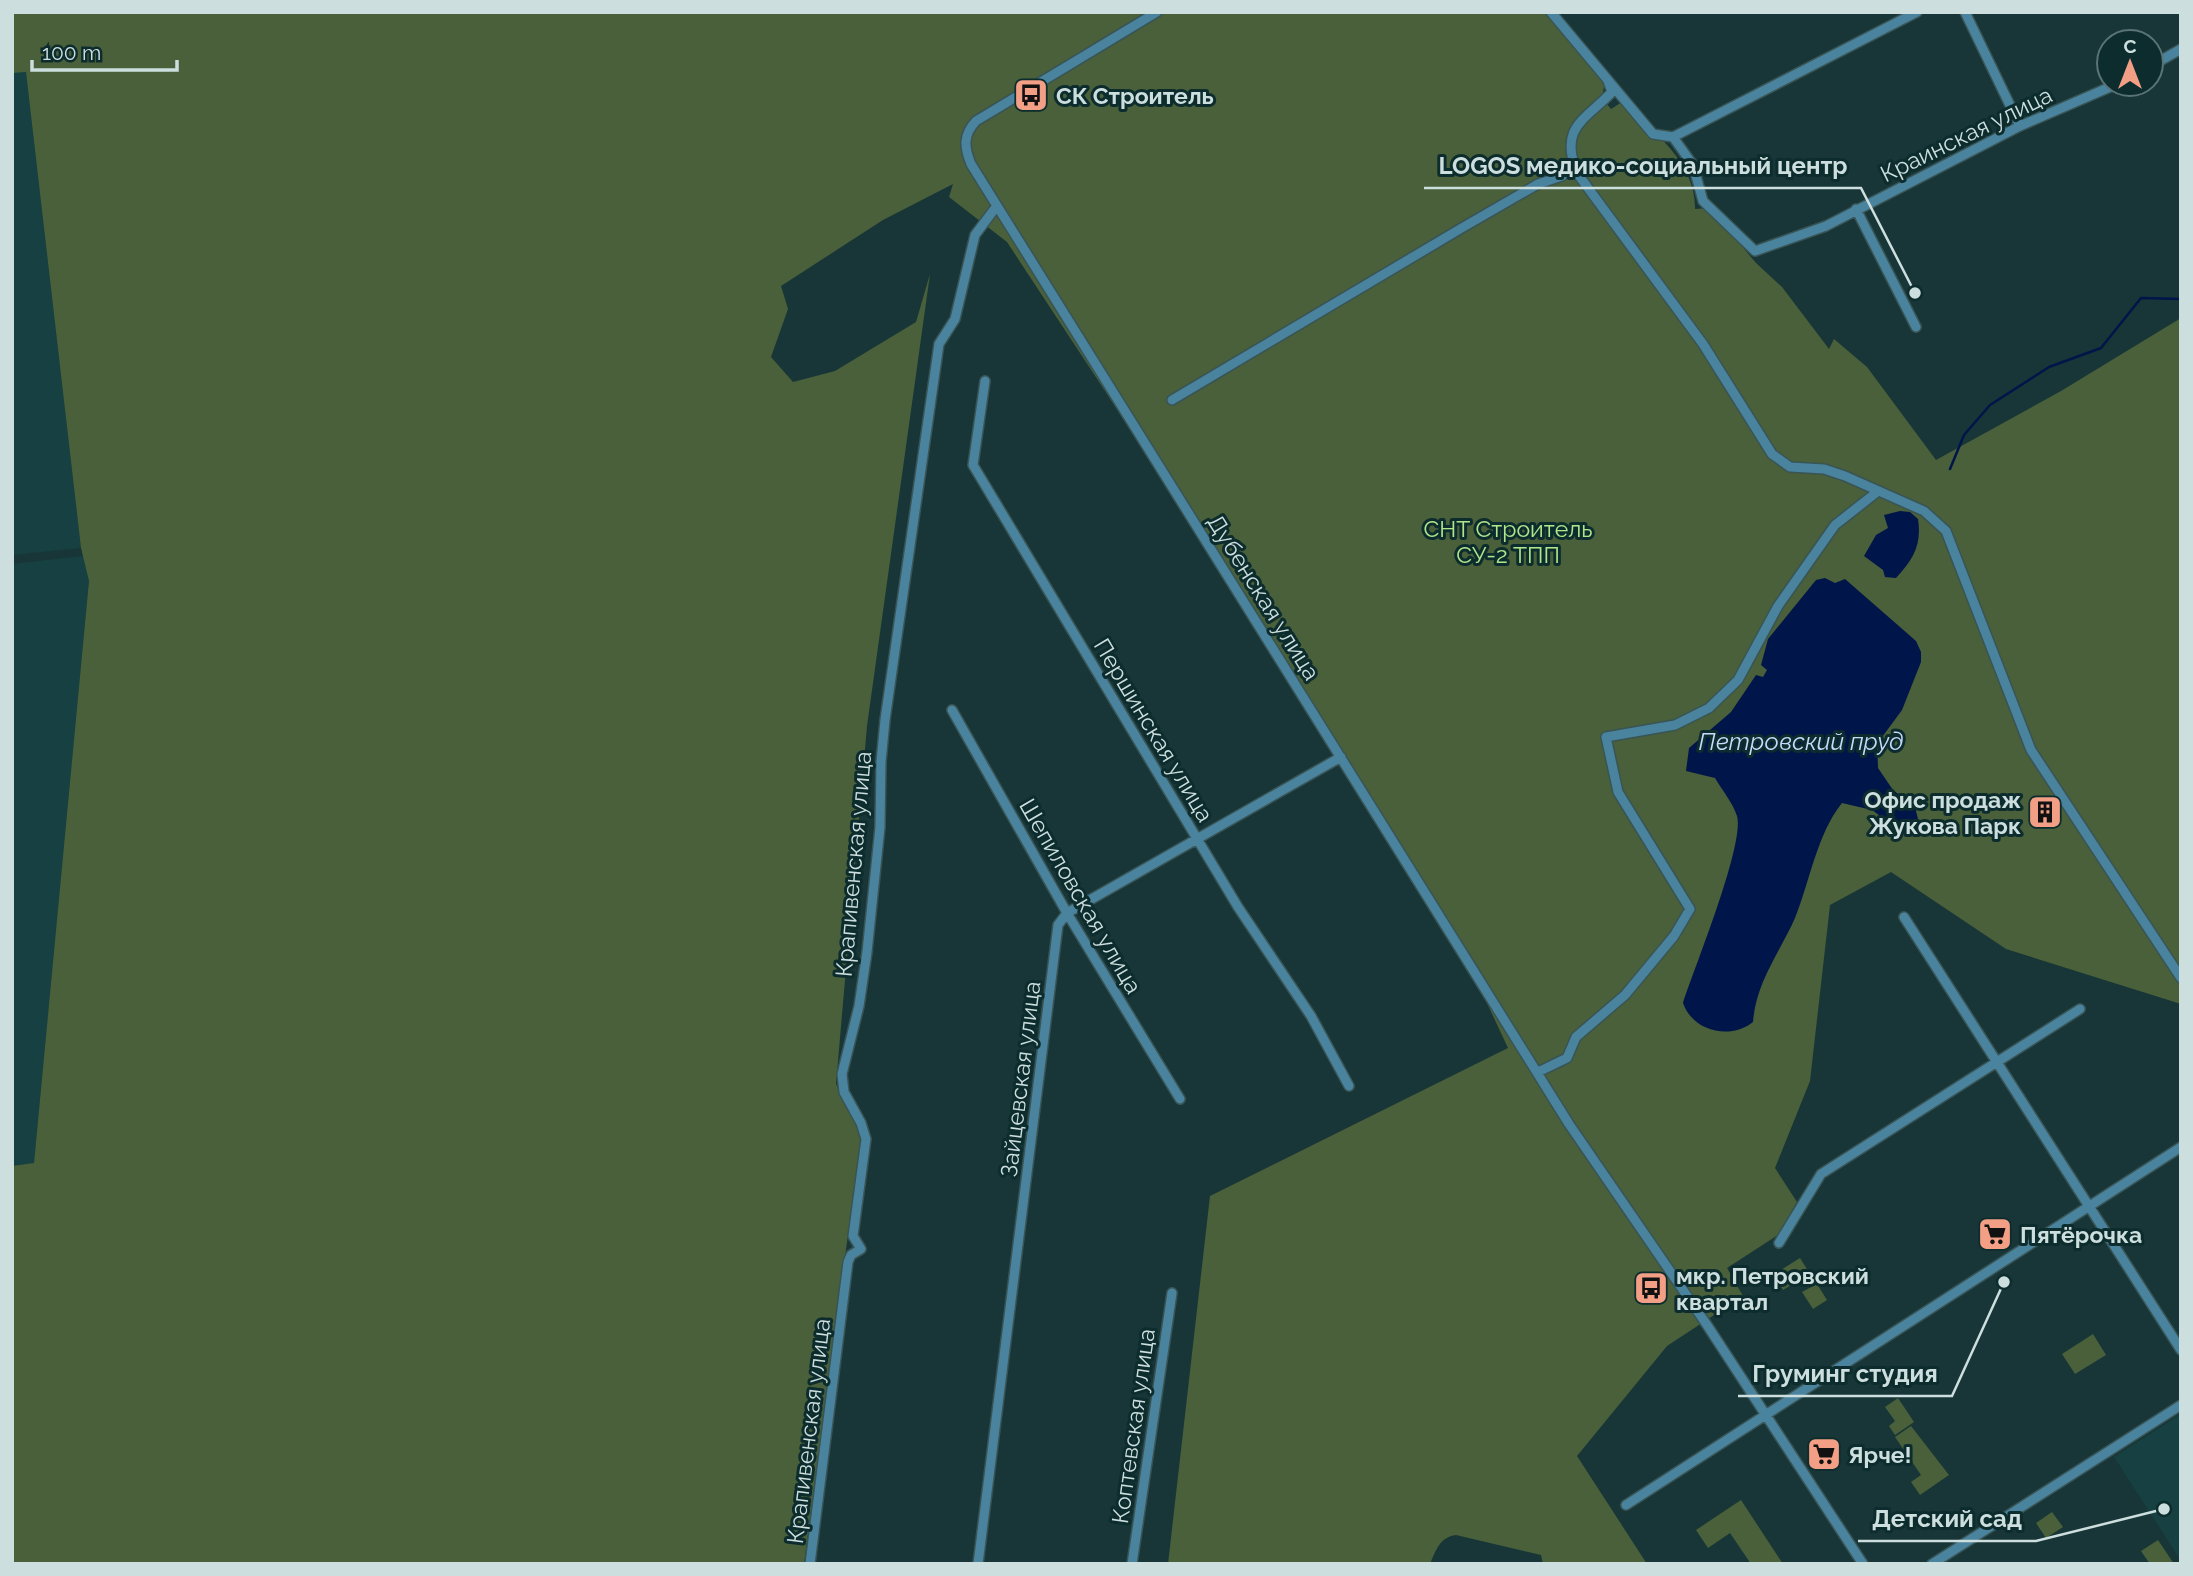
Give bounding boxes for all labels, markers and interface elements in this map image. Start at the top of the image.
scale bar [32,28,177,72]
north arrow [2095,28,2165,98]
text: С [2123,35,2137,57]
text: 100 m [42,40,101,65]
bus stop icon: СК Строитель [1012,76,1050,114]
street label: Краинская улица [1876,81,2056,187]
place label: СК Строитель [1056,82,1214,109]
callout: LOGOS медико-социальный центр [1424,143,1861,188]
text: LOGOS медико-социальный центр [1438,151,1848,180]
street label: Дубенская улица [1202,509,1326,685]
park label: СНТ Строитель СУ-2 ТПП [1423,515,1593,568]
street label: Першинская улица [1089,634,1219,826]
water label: Петровский пруд [1699,727,1903,756]
street label: Крапивенская улица [830,750,876,978]
place label: Офис продаж Жукова Парк [1864,786,2021,839]
building icon: Офис продаж Жукова Парк [2026,793,2064,831]
street label: Шепиловская улица [1014,794,1148,998]
street label: Зайцевская улица [995,980,1045,1178]
supermarket icon: Пятёрочка [1976,1215,2014,1253]
place label: Пятёрочка [2020,1221,2142,1248]
place label: мкр. Петровский квартал [1676,1262,1869,1315]
bus stop icon: мкр. Петровский квартал [1632,1269,1670,1307]
street label: Крапивенская улица [781,1317,835,1545]
street label: Коптевская улица [1106,1327,1160,1525]
callout: Груминг студия [1738,1351,1952,1396]
text: Груминг студия [1752,1359,1938,1388]
supermarket icon: Ярче! [1805,1435,1843,1473]
place label: Ярче! [1848,1441,1912,1468]
callout: Детский сад [1858,1496,2036,1541]
text: Детский сад [1872,1504,2022,1533]

